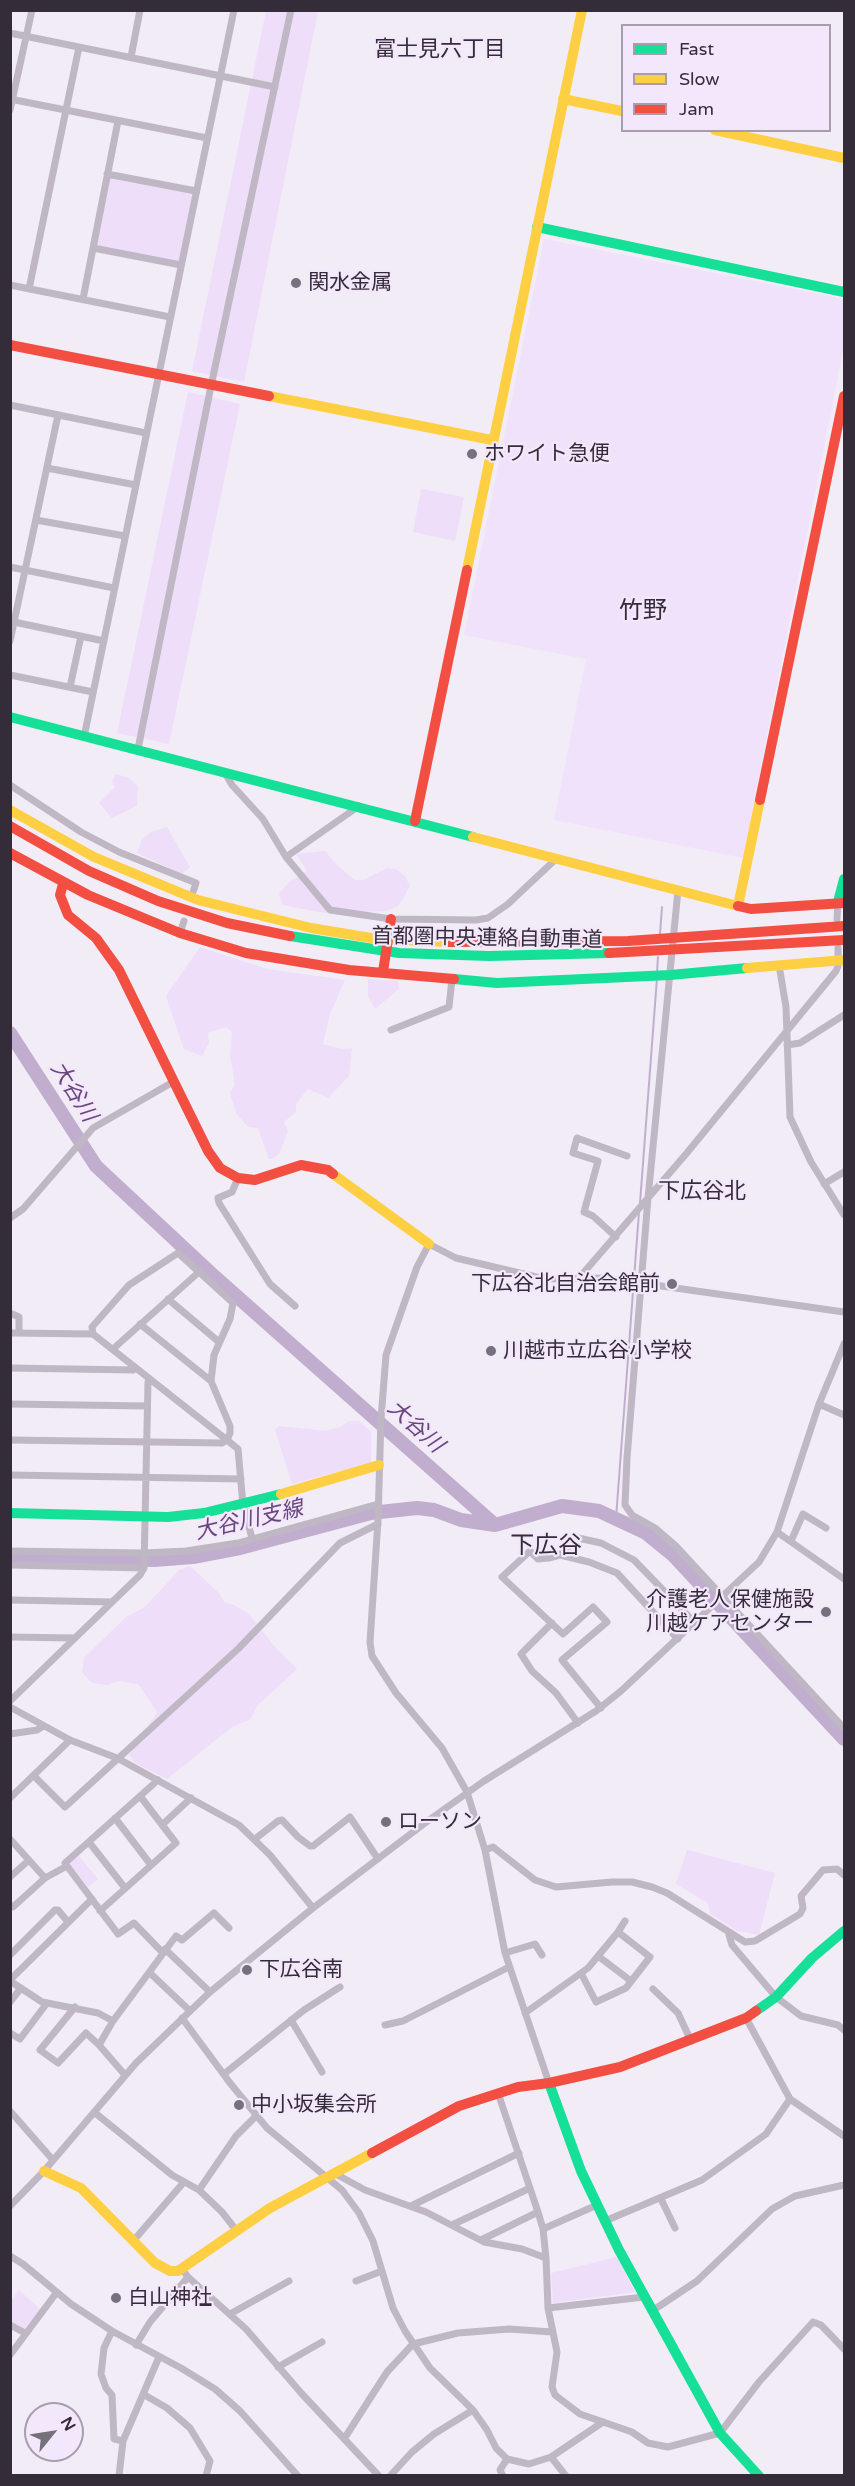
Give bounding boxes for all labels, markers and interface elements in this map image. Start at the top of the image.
legend [621,24,831,132]
district label: 富士見六丁目 [374,37,506,63]
text: Fast [679,38,714,60]
text: Slow [679,68,720,90]
text: Jam [679,98,714,120]
place label: 関水金属 [308,270,392,296]
marker: 関水金属 [289,276,303,290]
place label: ホワイト急便 [484,441,610,467]
marker: ホワイト急便 [465,447,479,461]
district label: 竹野 [619,598,667,626]
street label: 首都圏中央連絡自動車道 [371,924,603,954]
water label: 大谷川 [44,1057,102,1127]
district label: 下広谷北 [658,1179,746,1205]
place label: 下広谷北自治会館前 [471,1271,660,1297]
marker: 下広谷北自治会館前 [665,1277,679,1291]
place label: 川越市立広谷小学校 [503,1338,692,1364]
marker: 川越市立広谷小学校 [484,1344,498,1358]
water label: 大谷川 [382,1395,448,1459]
water label: 大谷川支線 [192,1496,306,1546]
district label: 下広谷 [510,1533,582,1561]
place label: 介護老人保健施設 川越ケアセンター [646,1587,814,1637]
marker: 介護老人保健施設 川越ケアセンター [819,1605,833,1619]
place label: ローソン [398,1809,482,1835]
marker: ローソン [379,1815,393,1829]
place label: 下広谷南 [259,1957,343,1983]
marker: 下広谷南 [240,1963,254,1977]
place label: 中小坂集会所 [251,2092,377,2118]
marker: 中小坂集会所 [232,2098,246,2112]
place label: 白山神社 [128,2285,212,2311]
marker: 白山神社 [109,2291,123,2305]
north arrow [24,2402,84,2462]
text: N [56,2413,80,2435]

